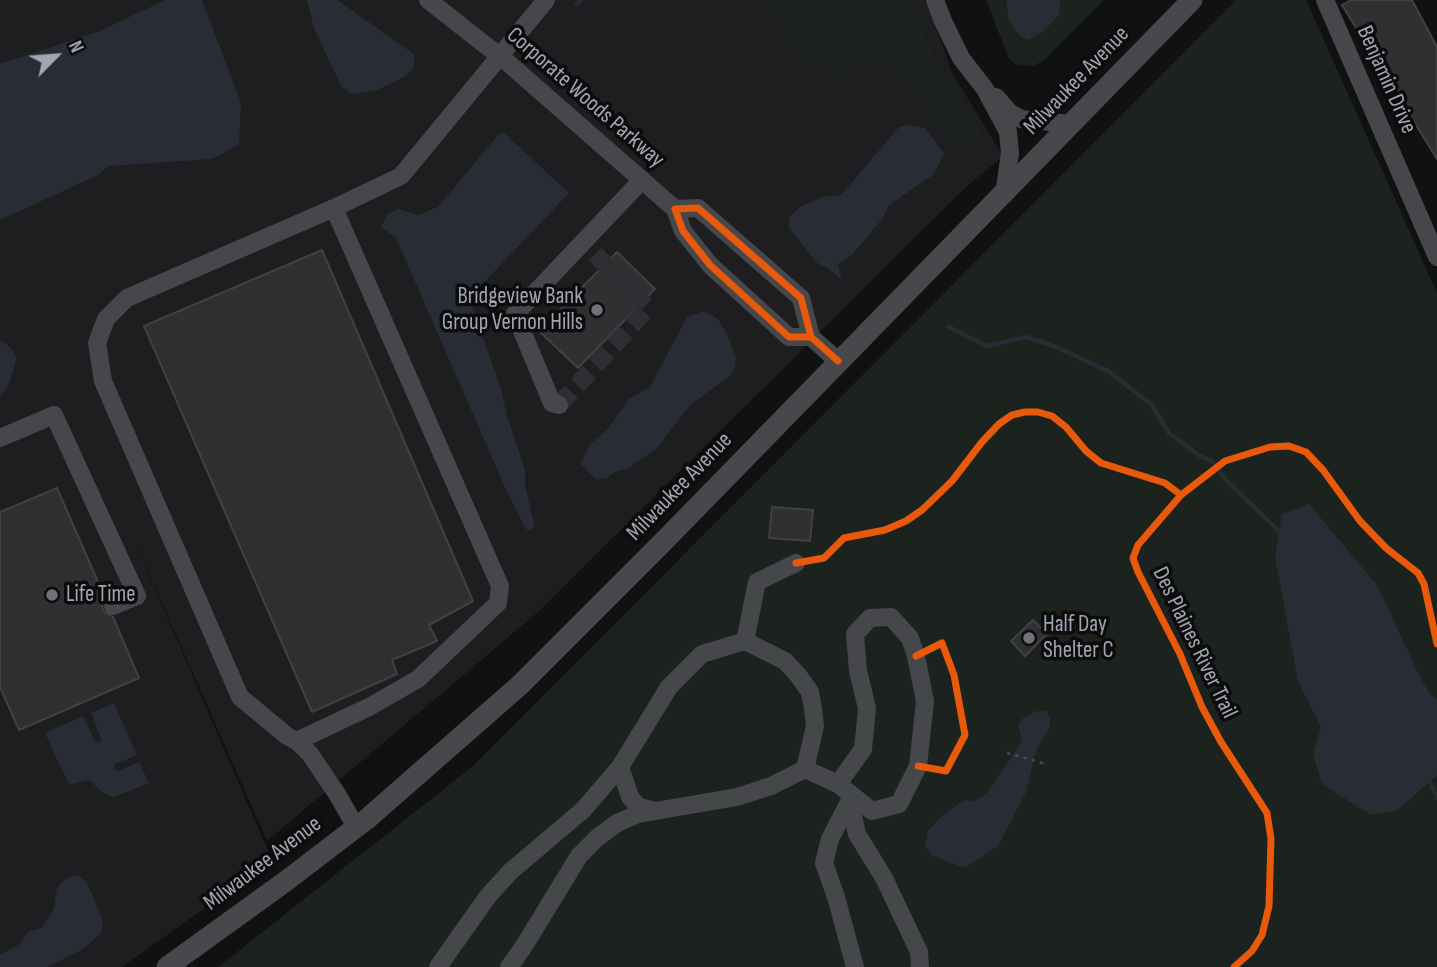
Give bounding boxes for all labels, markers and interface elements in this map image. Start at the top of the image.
north arrow [21,21,91,91]
street label: Milwaukee Avenue [1018,21,1136,141]
street label: Corporate Woods Parkway [500,22,670,174]
street label: Benjamin Drive [1350,22,1422,138]
text: N [63,37,88,56]
place label: Bridgeview Bank Group Vernon Hills [442,283,583,337]
marker: Bridgeview Bank Group Vernon Hills [589,302,605,318]
street label: Milwaukee Avenue [621,427,739,547]
street label: Des Plaines River Trail [1145,563,1243,723]
place label: Life Time [66,581,135,609]
marker: Life Time [44,587,60,603]
place label: Half Day Shelter C [1043,611,1114,665]
marker: Half Day Shelter C [1021,630,1037,646]
street label: Milwaukee Avenue [199,811,327,917]

